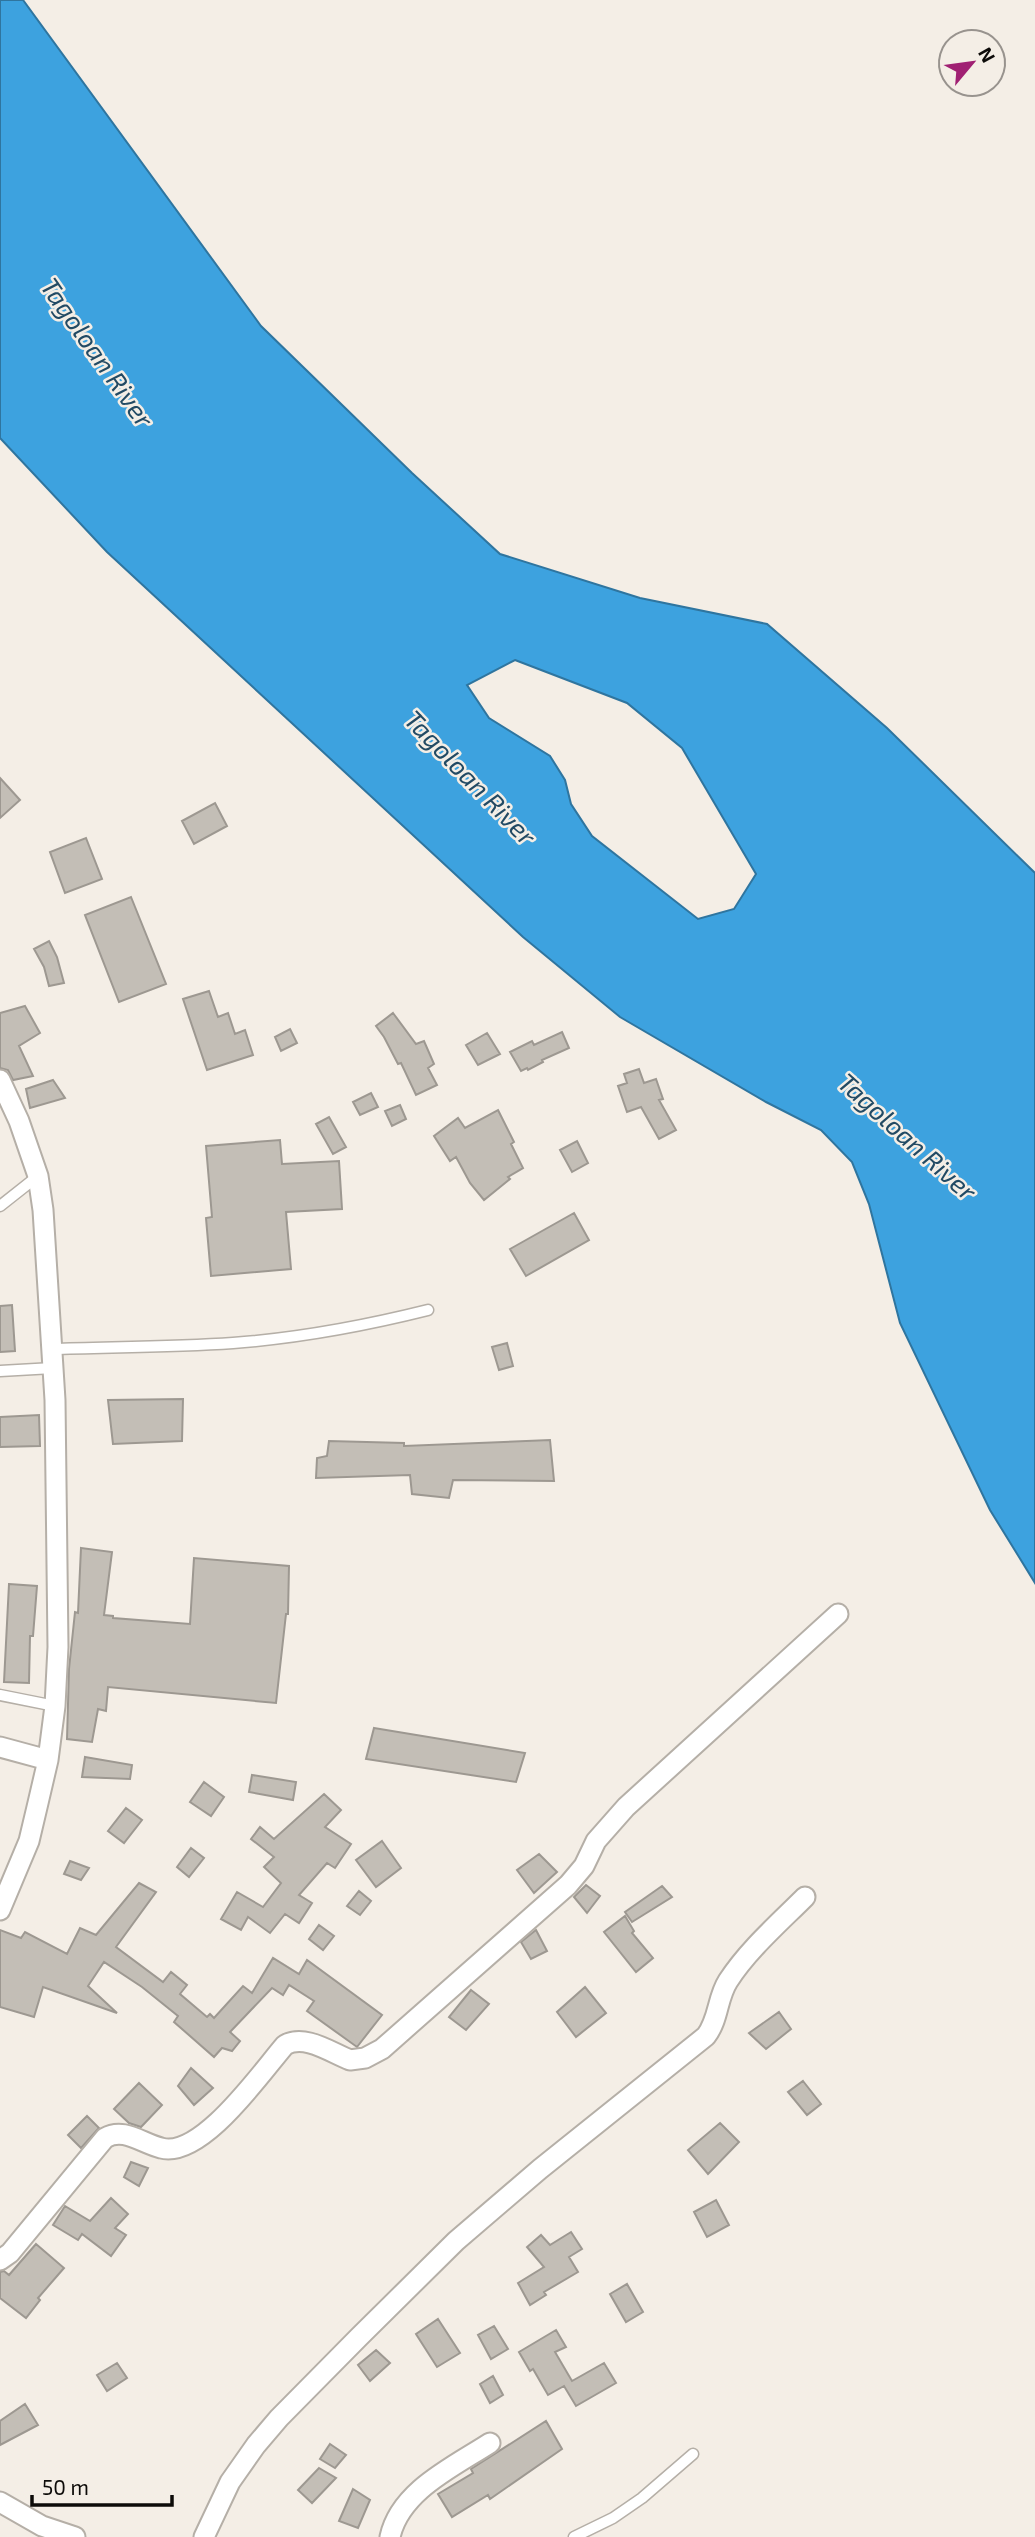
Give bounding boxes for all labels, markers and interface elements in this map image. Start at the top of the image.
north arrow [937,28,1007,98]
text: N [974,43,1001,66]
water label: Tagoloan River [35,271,161,433]
water label: Tagoloan River [399,703,543,851]
water label: Tagoloan River [832,1066,984,1207]
scale bar [32,2464,172,2508]
text: 50 m [42,2474,89,2499]

